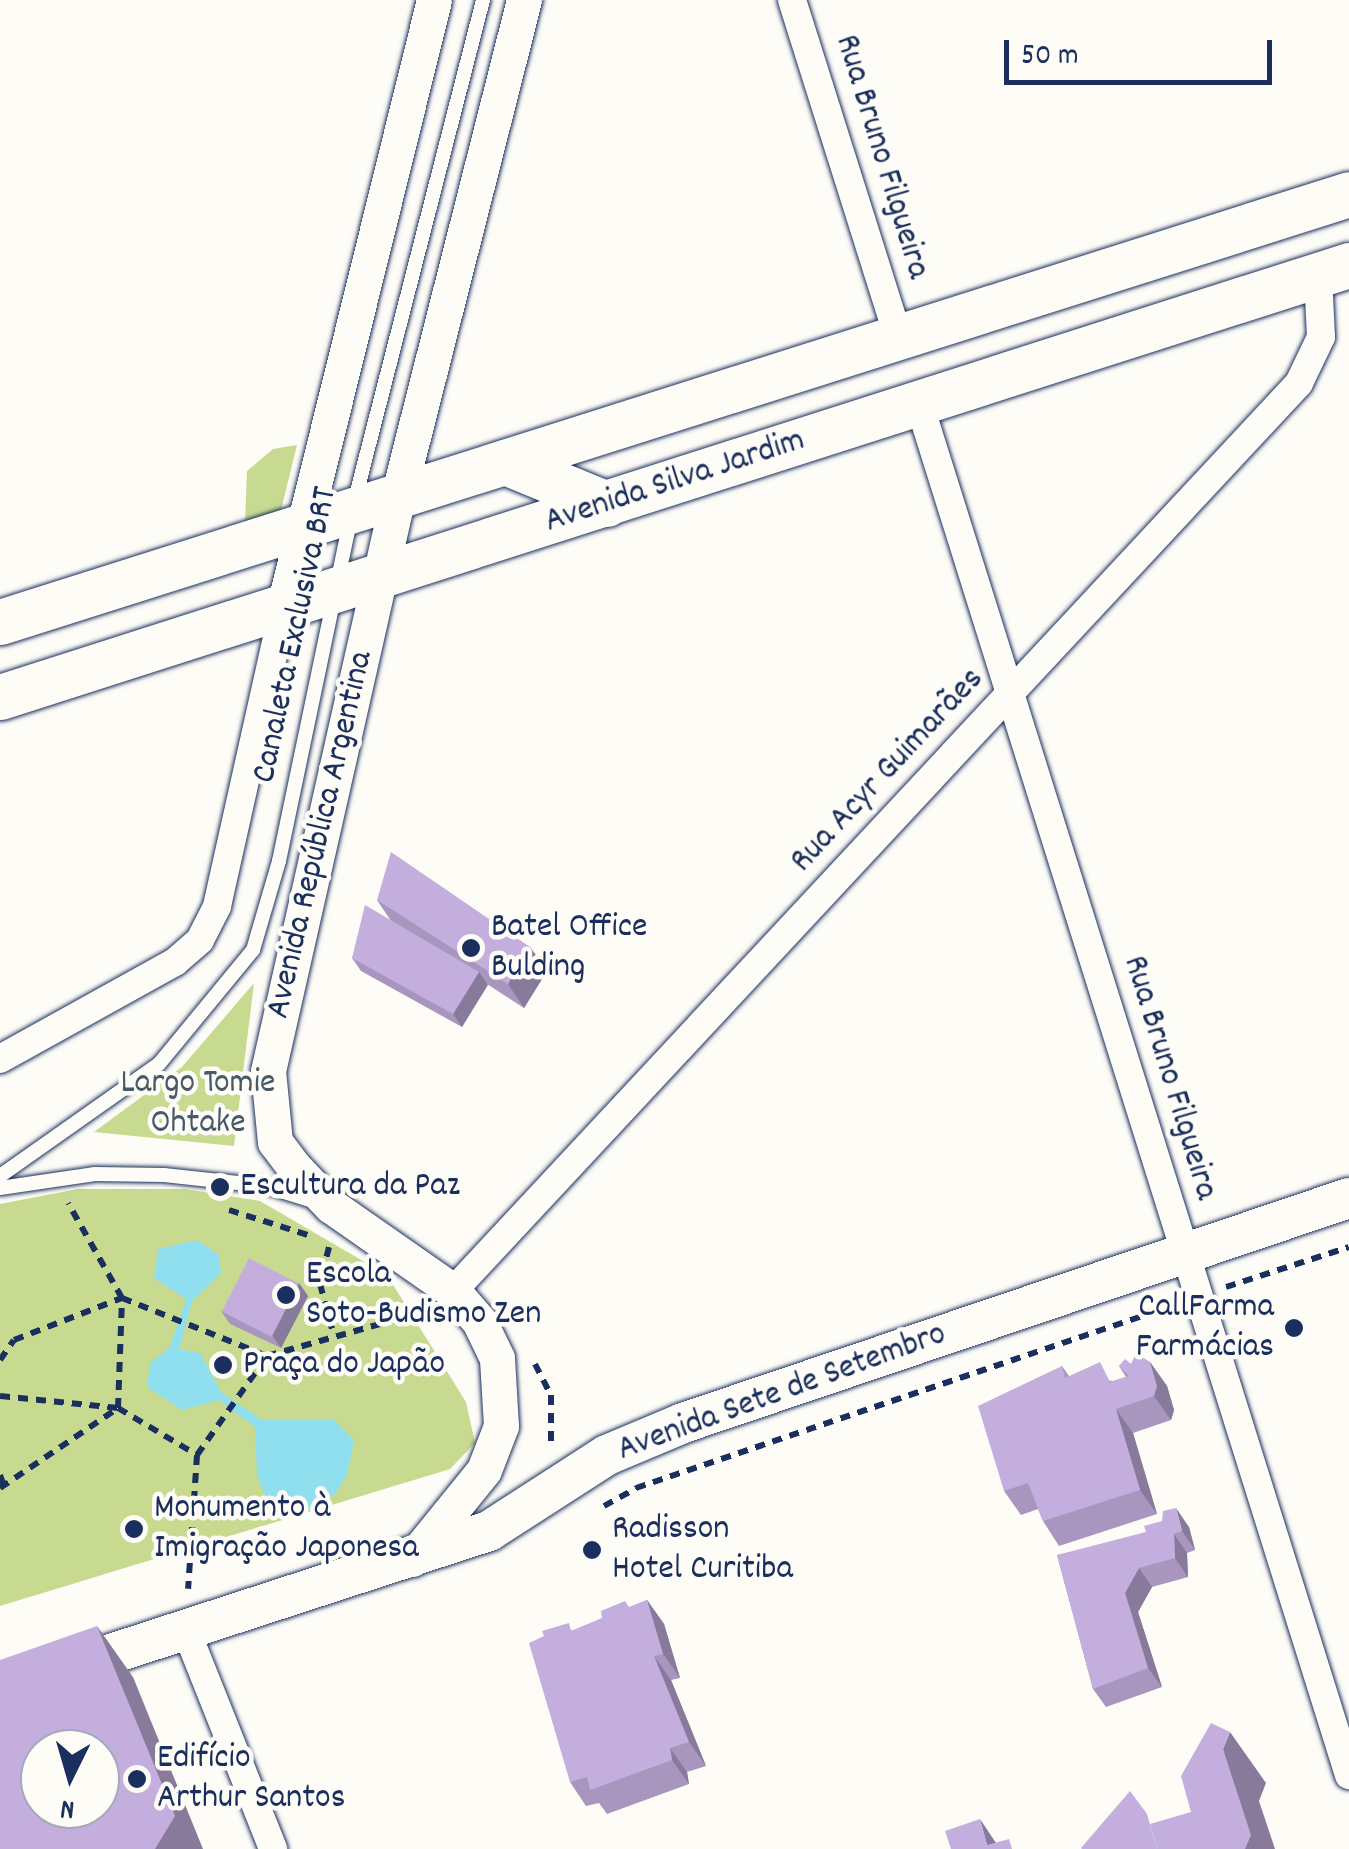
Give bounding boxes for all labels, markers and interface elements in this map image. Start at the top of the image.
scale bar [1009,20,1276,82]
street label: Rua Bruno Filgueira [824,30,938,284]
text: 50 m [1021,36,1079,79]
street label: Avenida Silva Jardim [540,420,810,544]
street label: Canaleta Exclusiva BRT [244,483,348,787]
street label: Avenida República Argentina [258,647,384,1023]
street label: Rua Acyr Guimarães [782,660,994,882]
place label: Batel Office Bulding [491,907,647,989]
marker: Batel Office Bulding [460,937,482,959]
street label: Rua Bruno Filgueira [1112,951,1226,1205]
park label: Largo Tomie Ohtake [121,1063,275,1145]
place label: Escultura da Paz [240,1166,460,1208]
marker: Escultura da Paz [209,1176,231,1198]
place label: Escola Soto-Budismo Zen [306,1254,541,1336]
marker: Escola Soto-Budismo Zen [275,1284,297,1306]
place label: CallFarma Farmácias [1136,1287,1274,1369]
street label: Avenida Sete de Setembro [612,1314,952,1472]
marker: CallFarma Farmácias [1283,1317,1305,1339]
place label: Praça do Japão [243,1344,445,1386]
marker: Praça do Japão [212,1354,234,1376]
place label: Monumento à Imigração Japonesa [154,1488,419,1570]
place label: Radisson Hotel Curitiba [612,1509,793,1591]
marker: Monumento à Imigração Japonesa [123,1518,145,1540]
marker: Radisson Hotel Curitiba [581,1539,603,1561]
north arrow [20,1729,120,1829]
place label: Edifício Arthur Santos [157,1738,345,1820]
marker: Edifício Arthur Santos [126,1768,148,1790]
text: N [59,1786,76,1827]

